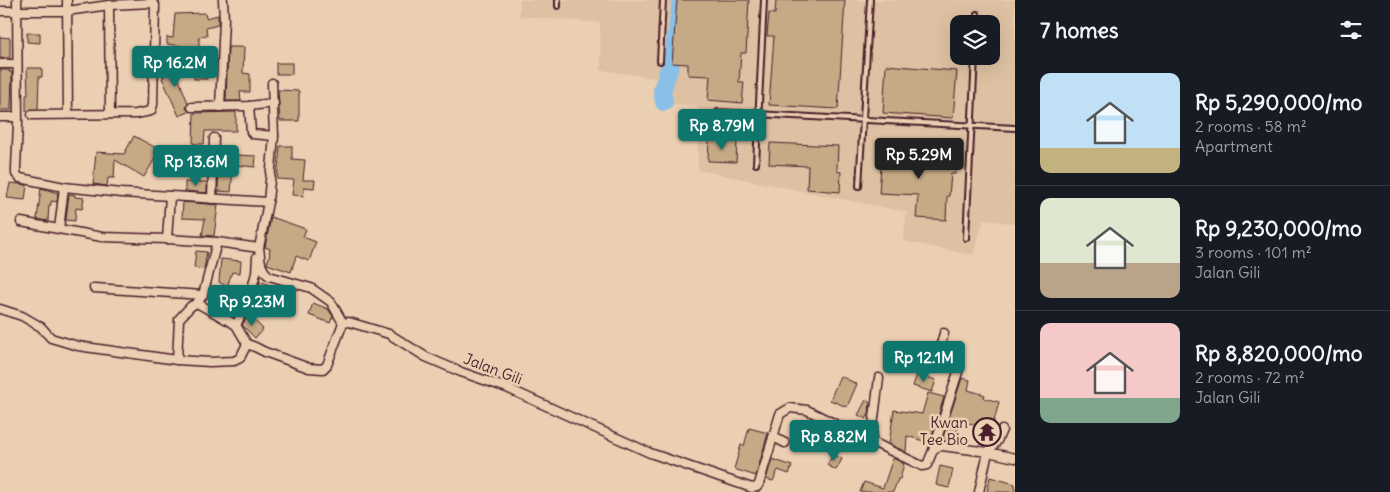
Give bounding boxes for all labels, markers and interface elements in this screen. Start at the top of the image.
map controls [950,15,1000,65]
button: layers [950,15,1000,65]
icon: filters [1337,16,1365,44]
text: 7 homes [1040,17,1119,44]
pin: Rp 16.2M [123,46,227,88]
text: Rp 16.2M [143,52,207,72]
text: Rp 5,290,000/mo [1195,89,1362,116]
icon: home [1080,93,1140,153]
pin: Rp 8.79M [670,108,774,151]
text: Rp 8.79M [689,115,755,135]
text: 2 rooms · 58 m² [1195,116,1307,136]
text: Apartment [1195,136,1273,156]
pin: Rp 5.29M [867,138,971,180]
pin: Rp 13.6M [144,144,248,187]
text: Rp 5.29M [886,144,952,164]
text: Rp 13.6M [164,151,228,171]
text: Rp 9,230,000/mo [1195,215,1362,242]
icon: home [1080,218,1140,278]
text: 3 rooms · 101 m² [1195,242,1312,262]
text: Jalan Gili [1195,262,1260,282]
pin: Rp 9.23M [200,284,304,327]
text: Rp 9.23M [219,291,285,311]
pin: Rp 12.1M [872,340,976,383]
text: Rp 8,820,000/mo [1195,340,1362,367]
icon: home [1080,343,1140,403]
text: Rp 12.1M [894,347,954,367]
street label: Jalan Gili [461,349,525,388]
text: 2 rooms · 72 m² [1195,367,1305,387]
text: Jalan Gili [1195,387,1260,407]
place label: Kwan Tee Bio [920,413,968,449]
temple icon: Kwan Tee Bio [972,417,1002,447]
pin: Rp 8.82M [782,420,886,462]
text: Rp 8.82M [801,426,867,446]

